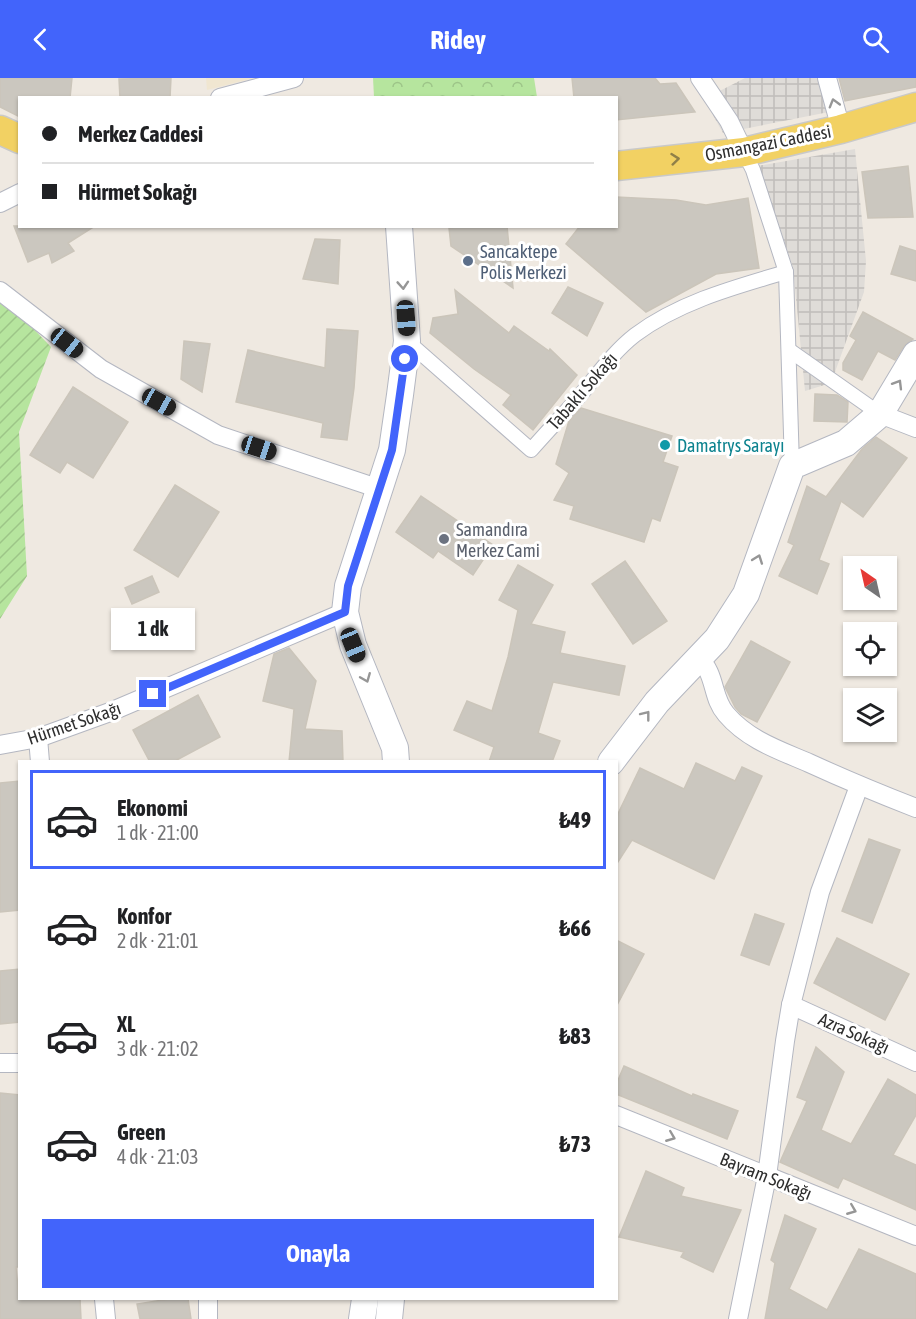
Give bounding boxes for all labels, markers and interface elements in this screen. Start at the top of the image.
icon: back [24,23,57,56]
icon: search [859,23,892,56]
text: Ridey [430,24,486,55]
one-way arrow [829,98,841,109]
street label: Osmangazi Caddesi [703,120,833,166]
text: Merkez Caddesi [78,121,203,147]
one-way arrow [670,154,679,166]
text: Hürmet Sokağı [78,179,197,205]
place label: Sancaktepe Polis Merkezi [480,241,567,283]
marker: Sancaktepe Polis Merkezi [461,254,475,268]
one-way arrow [397,280,410,289]
car [396,299,416,337]
car [47,325,87,361]
route start [391,345,418,372]
street label: Tabaklı Sokağı [543,348,621,434]
one-way arrow [891,380,903,390]
car [139,385,179,419]
car [239,434,279,462]
place label: Damatrys Sarayı [677,435,784,456]
marker: Damatrys Sarayı [658,438,672,452]
place label: Samandıra Merkez Cami [456,519,540,561]
marker: Samandıra Merkez Cami [437,532,451,546]
one-way arrow [751,554,764,564]
north arrow [843,556,897,610]
map controls [843,556,897,742]
callout: 1 dk [111,607,195,649]
text: 1 dk [138,617,168,640]
button: locate [843,622,897,676]
car [338,625,368,665]
one-way arrow [359,672,371,683]
route end [139,680,166,707]
button: layers [843,688,897,742]
street label: Hürmet Sokağı [25,697,123,749]
one-way arrow [639,711,650,722]
icon: car [45,793,99,847]
text: Ekonomi [117,795,188,821]
text: ₺49 [559,807,591,833]
text: 1 dk · 21:00 [117,821,199,844]
icon: car [45,901,99,955]
text: Konfor [117,903,171,929]
text: ₺66 [559,915,591,941]
text: 2 dk · 21:01 [117,929,199,952]
street label: Azra Sokağı [815,1008,893,1058]
icon: car [45,1009,99,1063]
text: XL [117,1011,135,1037]
text: ₺83 [559,1023,591,1049]
text: 3 dk · 21:02 [117,1037,199,1060]
icon: car [45,1117,99,1171]
text: Green [117,1119,166,1145]
one-way arrow [664,1130,675,1142]
text: ₺73 [559,1131,591,1157]
text: 4 dk · 21:03 [117,1145,199,1168]
street label: Bayram Sokağı [717,1148,815,1204]
one-way arrow [845,1203,856,1215]
button: Onayla [42,1219,594,1288]

